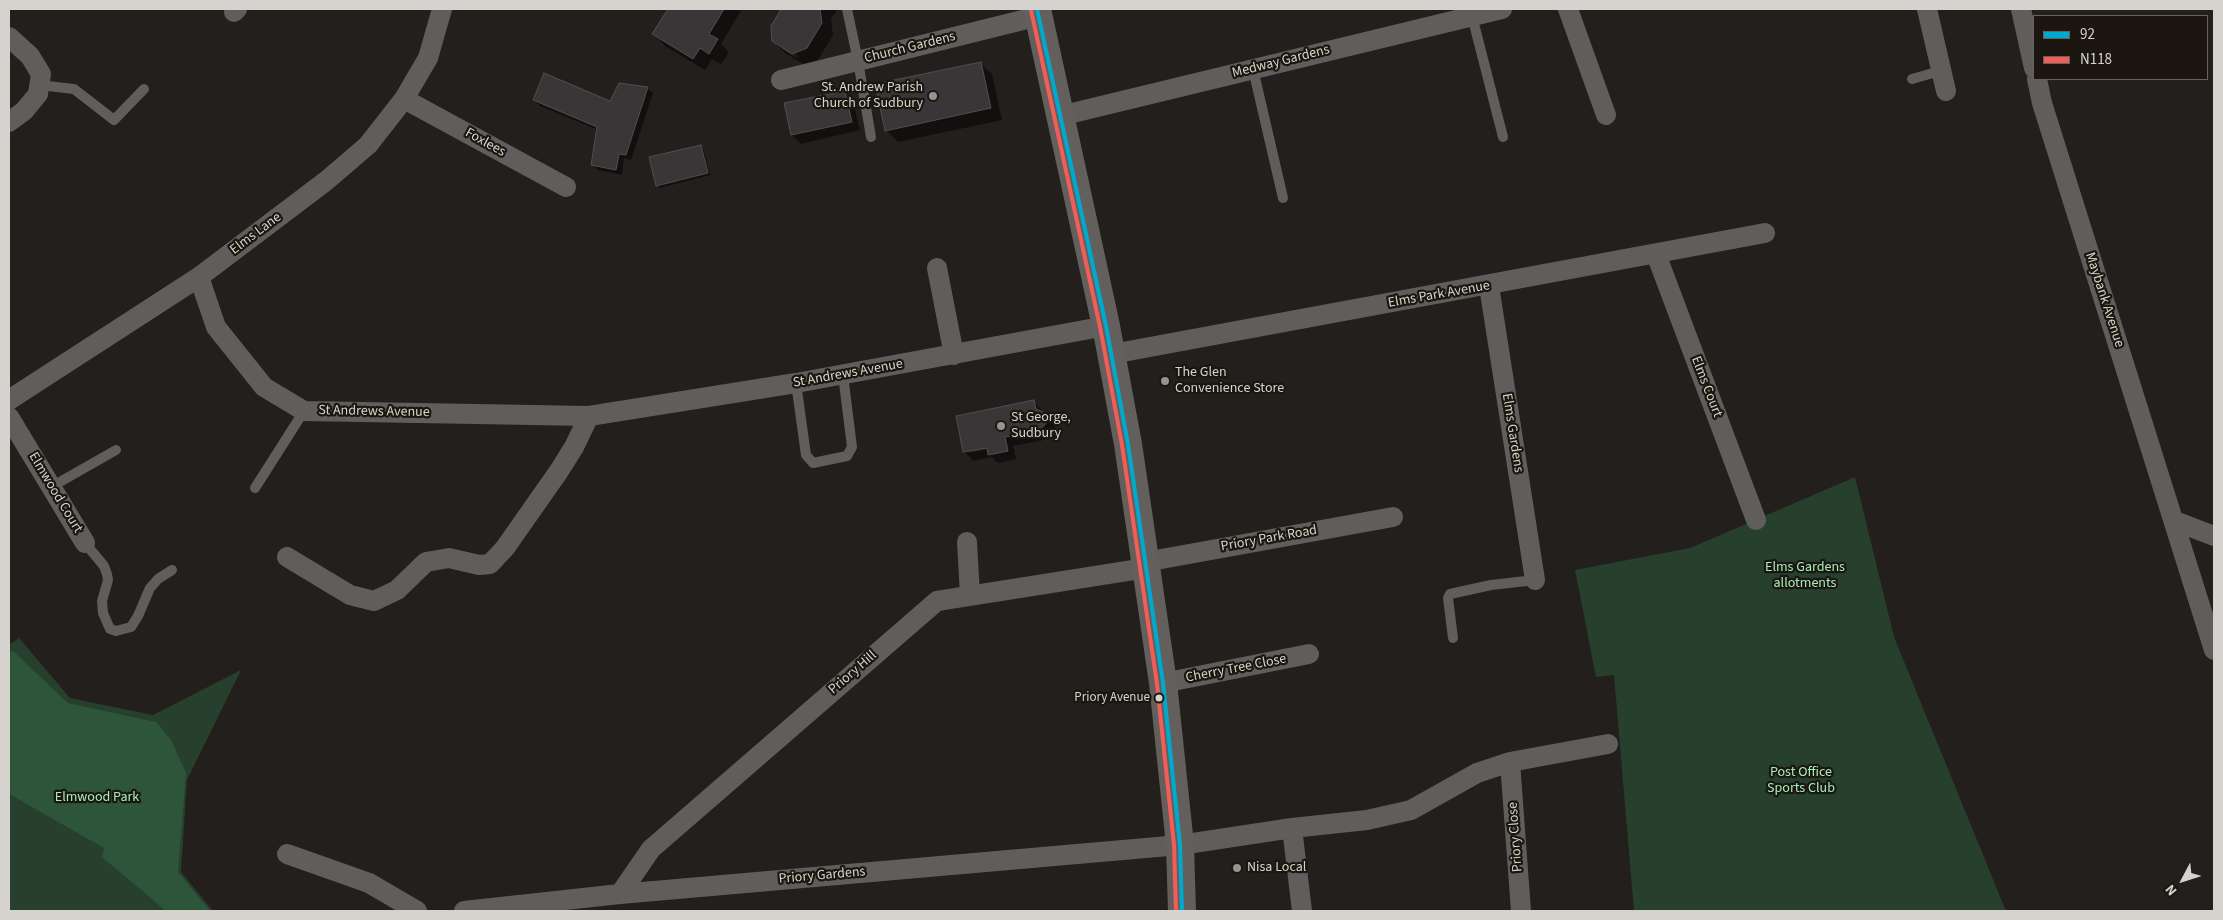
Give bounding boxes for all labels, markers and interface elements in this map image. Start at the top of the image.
legend [2033,15,2208,80]
text: 92 [2080,24,2095,45]
street label: Church Gardens [863,29,957,67]
street label: Medway Gardens [1231,42,1331,82]
text: N118 [2080,49,2112,70]
place label: St. Andrew Parish Church of Sudbury [814,80,923,112]
marker: St. Andrew Parish Church of Sudbury [927,90,939,102]
street label: Foxlees [462,125,508,161]
street label: Elms Lane [227,209,285,259]
street label: Maybank Avenue [2081,250,2127,350]
street label: Elms Park Avenue [1387,278,1491,312]
street label: Elms Court [1687,354,1725,420]
street label: St Andrews Avenue [792,356,904,392]
place label: The Glen Convenience Store [1175,365,1284,398]
marker: The Glen Convenience Store [1159,375,1171,387]
street label: Elms Gardens [1497,392,1527,474]
street label: St Andrews Avenue [318,403,430,421]
place label: St George, Sudbury [1011,410,1071,442]
marker: St George, Sudbury [995,420,1007,432]
street label: Elmwood Court [24,450,86,536]
street label: Priory Park Road [1220,522,1318,556]
park label: Elms Gardens allotments [1765,560,1845,592]
street label: Priory Hill [826,648,880,698]
street label: Cherry Tree Close [1184,651,1288,687]
place label: Priory Avenue [1074,690,1150,706]
marker: Priory Avenue [1154,693,1164,703]
park label: Post Office Sports Club [1767,765,1835,798]
park label: Elmwood Park [55,790,139,806]
street label: Priory Close [1505,801,1527,873]
north arrow [2158,855,2208,905]
place label: Nisa Local [1247,860,1306,876]
marker: Nisa Local [1231,862,1243,874]
street label: Priory Gardens [778,864,866,888]
text: N [2161,880,2182,900]

